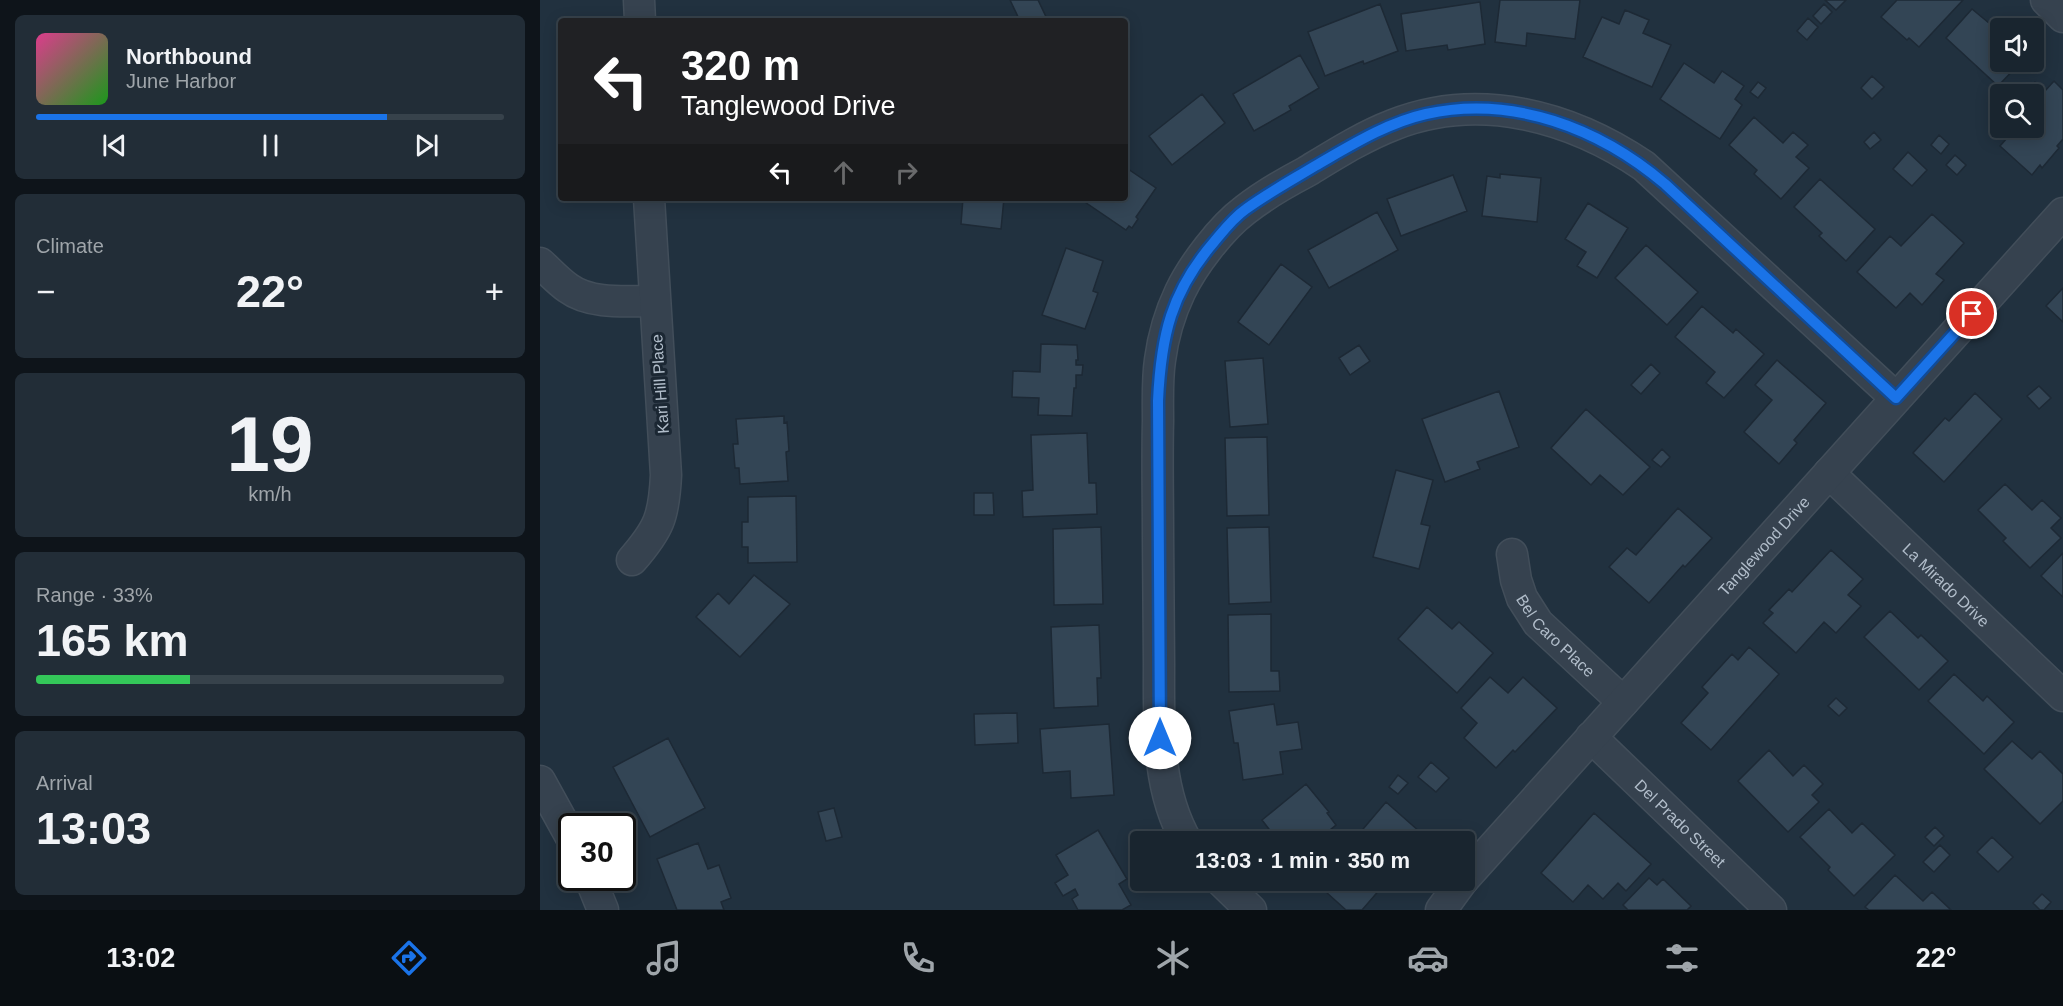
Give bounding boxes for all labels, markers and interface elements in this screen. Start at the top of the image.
map controls [1990,18,2044,138]
button: sound [1990,18,2044,72]
icon: left [582,42,660,120]
text: 320 m [681,42,800,89]
text: Northbound [126,44,252,69]
text: June Harbor [126,70,236,92]
button: search [1990,84,2044,138]
text: Tanglewood Drive [681,91,896,121]
icon: previous [98,129,131,162]
icon: pause [254,129,287,162]
icon: next [410,129,443,162]
icon: left [764,156,797,189]
icon: ahead [827,156,860,189]
icon: right [890,156,923,189]
text: Climate [36,235,104,257]
text: 22° [236,266,304,317]
text: − [36,273,55,310]
text: + [485,273,504,310]
pin [1946,288,1997,339]
icon: arrive [1955,297,1988,330]
street label: Kari Hill Place [648,334,672,434]
text: 19 [227,400,313,488]
text: km/h [248,483,292,505]
street label: Tanglewood Drive [1715,493,1813,599]
street label: La Mirado Drive [1900,540,1993,630]
text: Range · 33% [36,584,153,606]
street label: Bel Caro Place [1513,591,1598,680]
text: 165 km [36,615,189,666]
position arrow [1128,706,1192,770]
text: Arrival [36,772,93,794]
street label: Del Prado Street [1632,776,1729,870]
text: 13:03 [36,803,151,854]
speed limit sign: 30 [558,813,636,891]
text: 13:03 · 1 min · 350 m [1195,848,1410,873]
icon: directions [388,937,430,979]
icon: music [643,937,685,979]
icon: phone [897,937,939,979]
icon: climate [1152,937,1194,979]
icon: car [1407,937,1449,979]
icon: filters [1661,937,1703,979]
text: 13:02 [106,943,175,973]
text: 22° [1916,943,1957,973]

